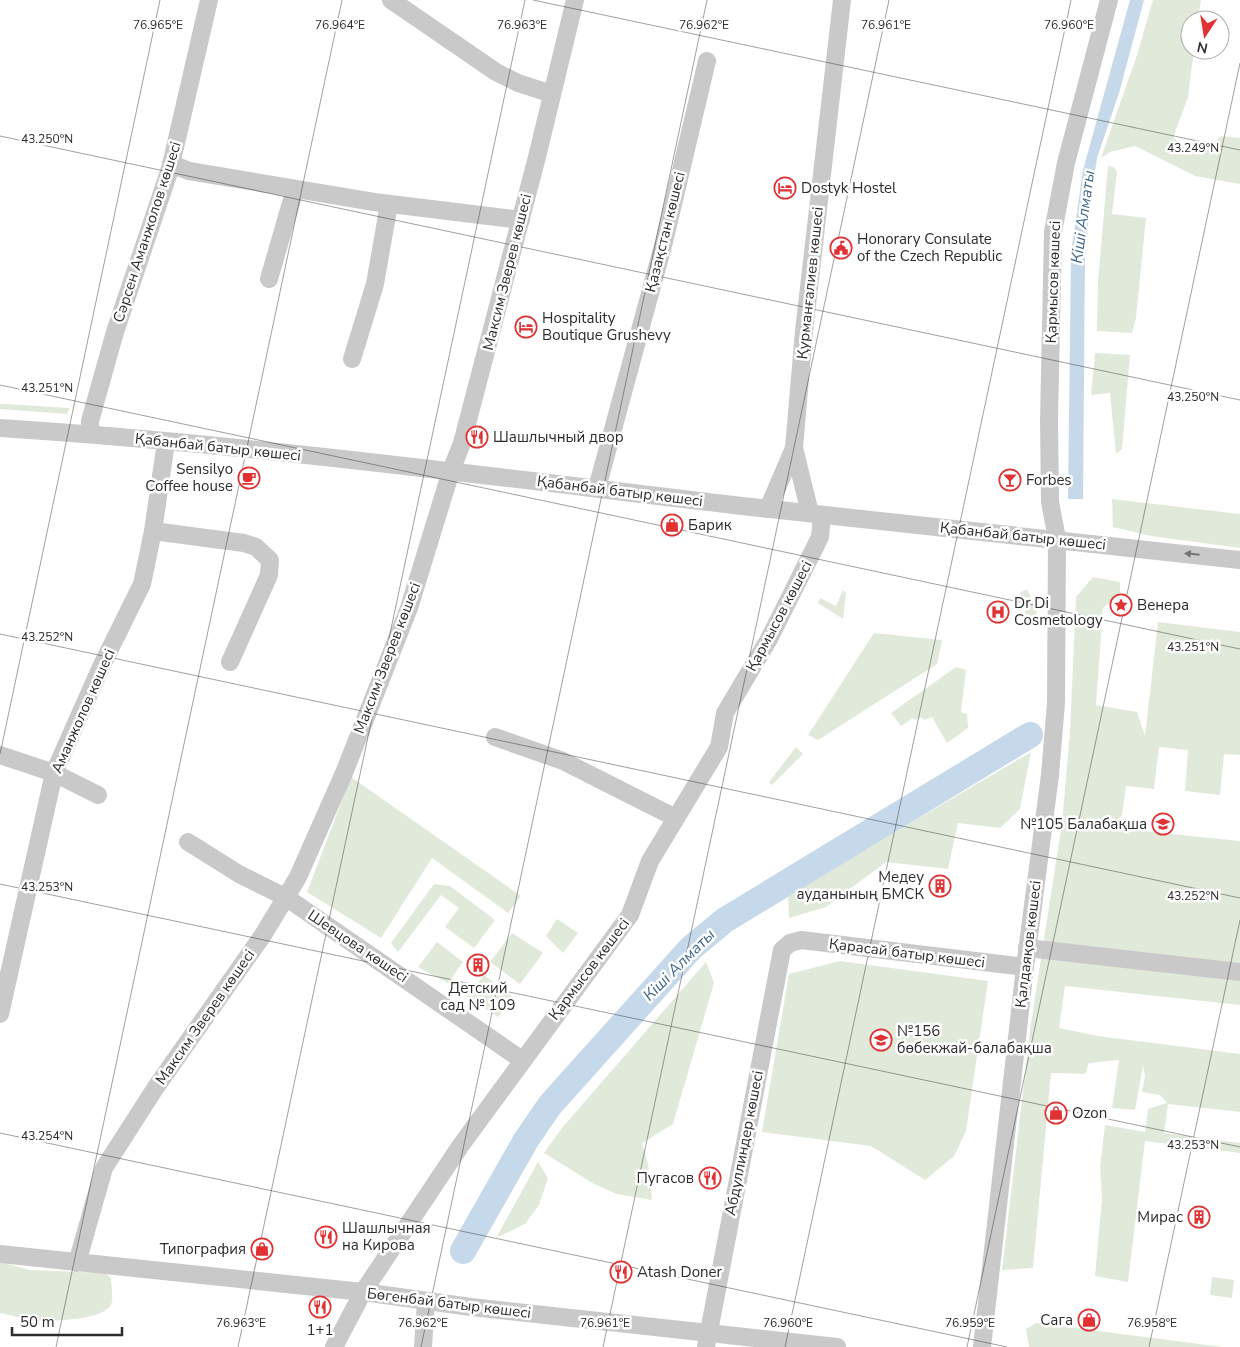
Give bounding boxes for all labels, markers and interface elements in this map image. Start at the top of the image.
north arrow [1180,10,1230,60]
text: 76.965°E [133,17,183,33]
text: 76.964°E [315,17,365,33]
text: 76.963°E [497,17,547,33]
text: 76.962°E [679,17,729,33]
text: 76.961°E [861,17,911,33]
text: 76.960°E [1044,17,1094,33]
text: N [1195,37,1210,58]
text: 43.250°N [21,131,73,147]
street label: Сәрсен Аманжолов көшесі [108,139,186,325]
text: 43.249°N [1167,140,1219,156]
street label: Қазақстан көшесі [640,169,690,295]
water label: Кіші Алматы [1066,169,1100,265]
hotel icon: Dostyk Hostel [773,176,797,200]
place label: Dostyk Hostel [801,178,897,198]
street label: Максим Зверев көшесі [478,192,536,352]
street label: Қурманғалиев көшесі [792,206,828,360]
street label: Қармысов көшесі [1041,220,1065,344]
place label: Honorary Consulate of the Czech Republic [857,229,1002,266]
public building icon: Honorary Consulate of the Czech Republic [829,236,853,260]
place label: Hospitality Boutique Grushevy [542,308,671,345]
hotel icon: Hospitality Boutique Grushevy [514,315,538,339]
text: 43.251°N [21,380,73,396]
text: 43.250°N [1167,389,1219,405]
restaurant icon: Шашлычный двор [465,425,489,449]
place label: Шашлычный двор [493,427,624,447]
street label: Қабанбай батыр көшесі [134,428,302,466]
place label: Sensilyo Coffee house [145,459,233,496]
cafe icon: Sensilyo Coffee house [237,466,261,490]
bar icon: Forbes [998,468,1022,492]
place label: Forbes [1026,470,1072,490]
street label: Қабанбай батыр көшесі [536,471,704,511]
shop icon: Барик [660,513,684,537]
place label: Барик [688,515,732,535]
street label: Қабанбай батыр көшесі [939,517,1107,555]
one-way arrow [1183,550,1199,558]
street label: Қармысов көшесі [741,557,817,675]
street label: Максим Зверев көшесі [349,579,425,737]
place label: Dr Di Cosmetology [1014,593,1103,630]
place icon: Венера [1109,593,1133,617]
place label: Венера [1137,595,1189,615]
hospital icon: Dr Di Cosmetology [986,600,1010,624]
text: 43.252°N [21,629,73,645]
text: 43.251°N [1167,639,1219,655]
street label: Аманжолов көшесі [47,646,119,776]
school or university icon: №105 Балабақша [1151,812,1175,836]
place label: №105 Балабақша [1020,814,1147,834]
place label: Медеу ауданының БМСК [796,867,924,904]
building icon: Медеу ауданының БМСК [928,874,952,898]
text: 43.253°N [21,879,73,895]
street label: Қалдаяқов көшесі [1010,879,1046,1009]
text: 43.252°N [1167,888,1219,904]
street label: Шевцова көшесі [304,905,412,987]
street label: Қармысов көшесі [544,914,634,1024]
water label: Кіші Алматы [638,924,720,1006]
street label: Қарасай батыр көшесі [828,934,986,972]
street label: Максим Зверев көшесі [151,945,259,1089]
building icon: Детский сад № 109 [466,953,490,977]
place label: Детский сад № 109 [441,978,515,1015]
place label: №156 бөбекжай-балабақша [897,1021,1052,1058]
school or university icon: №156 бөбекжай-балабақша [869,1028,893,1052]
street label: Абдуллиндер көшесі [720,1069,768,1217]
shop icon: Ozon [1044,1101,1068,1125]
place label: Ozon [1072,1103,1107,1123]
text: 43.254°N [21,1128,73,1144]
text: 43.253°N [1167,1137,1219,1153]
restaurant icon: Пугасов [698,1166,722,1190]
place label: Пугасов [636,1168,694,1188]
building icon: Мирас [1187,1205,1211,1229]
place label: Мирас [1137,1207,1183,1227]
place label: Шашлычная на Кирова [342,1218,431,1255]
restaurant icon: Шашлычная на Кирова [314,1225,338,1249]
shop icon: Типография [250,1237,274,1261]
place label: Типография [160,1239,246,1259]
restaurant icon: Atash Doner [609,1260,633,1284]
place label: Atash Doner [637,1262,723,1282]
street label: Бөгенбай батыр көшесі [366,1283,532,1323]
restaurant icon: 1+1 [308,1295,332,1319]
scale bar [12,1304,122,1336]
shop icon: Сага [1077,1308,1101,1332]
place label: Сага [1040,1310,1073,1330]
text: 50 m [20,1312,55,1332]
text: 76.963°E [216,1315,266,1331]
text: 76.962°E [398,1315,448,1331]
text: 76.961°E [580,1315,630,1331]
text: 76.960°E [763,1315,813,1331]
text: 76.959°E [945,1315,995,1331]
text: 76.958°E [1127,1315,1177,1331]
place label: 1+1 [306,1320,334,1340]

